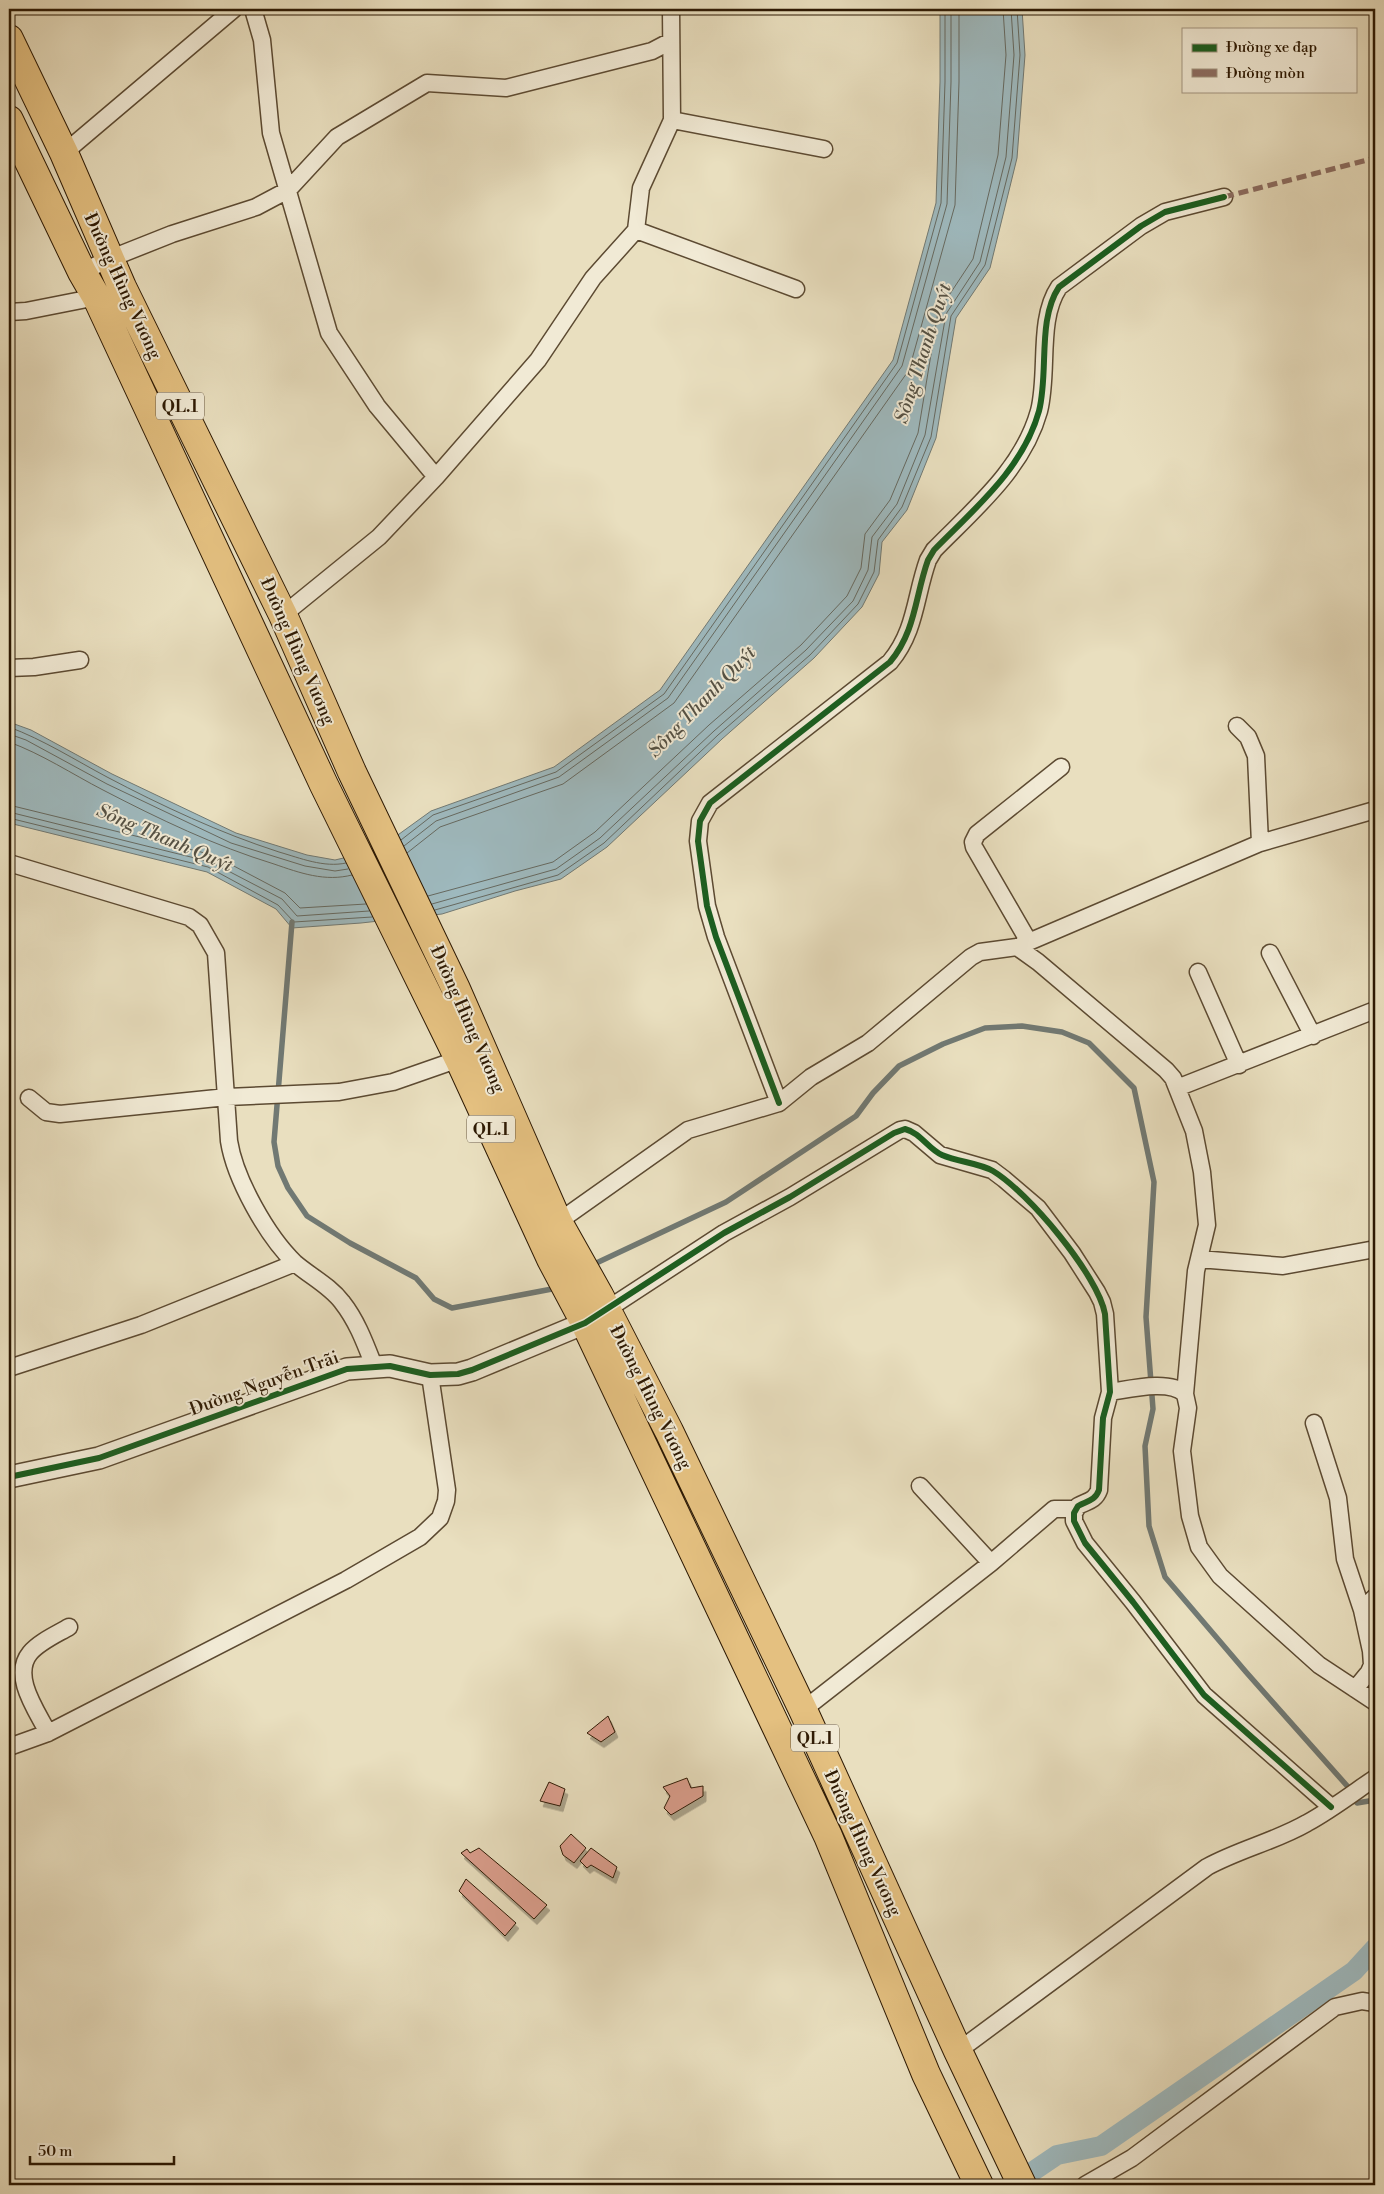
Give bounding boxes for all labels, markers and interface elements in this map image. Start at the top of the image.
legend [1182,28,1356,92]
text: Đường xe đạp [1226,38,1317,57]
text: Đường mòn [1226,64,1305,83]
street label: Đường Hùng Vương [79,209,167,364]
water label: Sông Thanh Quýt [889,280,957,426]
road number: QL.1 [156,392,204,420]
street label: Đường Hùng Vương [255,574,341,729]
water label: Sông Thanh Quýt [642,640,762,762]
water label: Sông Thanh Quýt [93,798,237,878]
street label: Đường Hùng Vương [425,942,511,1097]
road number: QL.1 [467,1116,515,1142]
street label: Đường Hùng Vương [604,1321,697,1474]
street label: Đường Nguyễn Trãi [186,1346,342,1421]
road number: QL.1 [791,1725,839,1752]
street label: Đường Hùng Vương [819,1766,907,1921]
scale bar [30,2134,174,2166]
text: 50 m [38,2142,72,2161]

